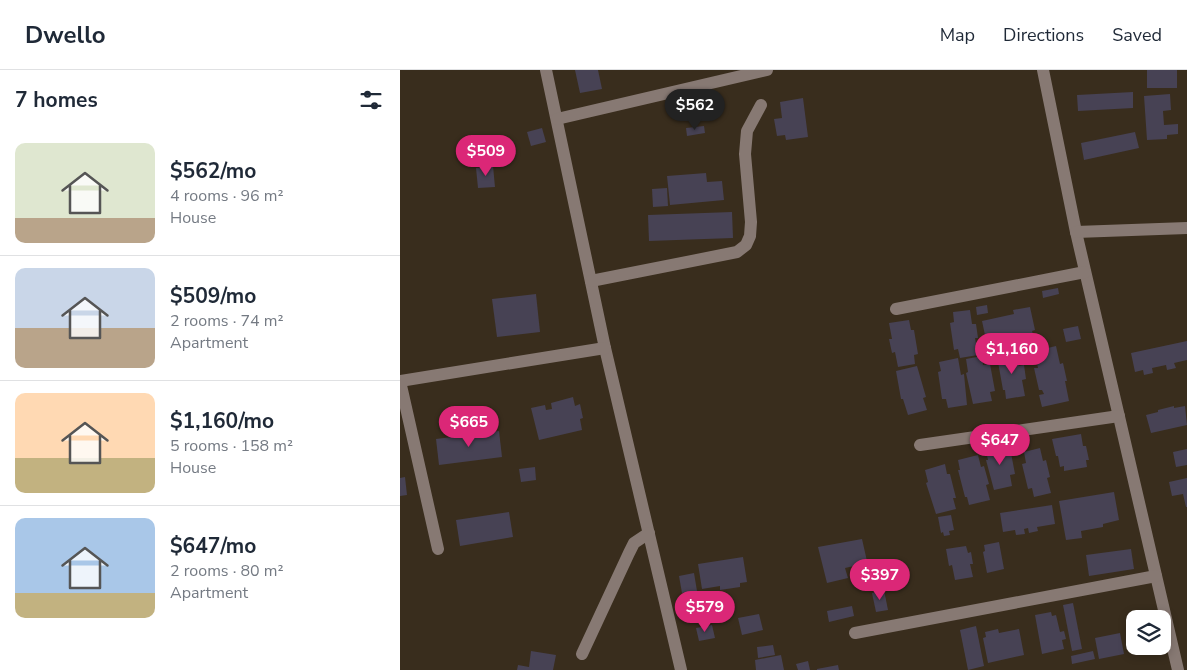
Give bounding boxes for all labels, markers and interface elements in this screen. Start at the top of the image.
text: Dwello [25,19,106,51]
text: Map [940,23,975,47]
text: Directions [1003,23,1084,47]
text: Saved [1112,23,1162,47]
text: 7 homes [15,86,98,114]
icon: filters [357,86,385,114]
pin: $562 [665,88,725,131]
text: $562 [676,94,714,116]
pin: $509 [456,134,516,177]
text: $509 [467,140,505,162]
text: $562/mo [170,157,256,185]
icon: home [55,163,115,223]
text: 4 rooms · 96 m² [170,185,283,207]
text: House [170,207,216,229]
text: $509/mo [170,282,256,310]
icon: home [55,288,115,348]
text: 2 rooms · 74 m² [170,310,283,332]
text: Apartment [170,332,248,354]
pin: $1,160 [971,332,1053,375]
text: $1,160 [986,338,1038,360]
pin: $665 [439,406,499,448]
text: $1,160/mo [170,407,274,435]
text: $665 [450,411,488,433]
icon: home [55,413,115,473]
pin: $647 [970,424,1030,466]
text: $647 [981,429,1019,451]
text: 5 rooms · 158 m² [170,435,293,457]
text: House [170,457,216,479]
text: $647/mo [170,532,256,560]
icon: home [55,538,115,598]
pin: $397 [850,558,910,601]
text: 2 rooms · 80 m² [170,560,283,582]
text: $397 [861,564,899,586]
text: Apartment [170,582,248,604]
pin: $579 [675,590,735,633]
text: $579 [686,596,724,618]
map controls [1126,610,1171,655]
button: layers [1126,610,1171,655]

